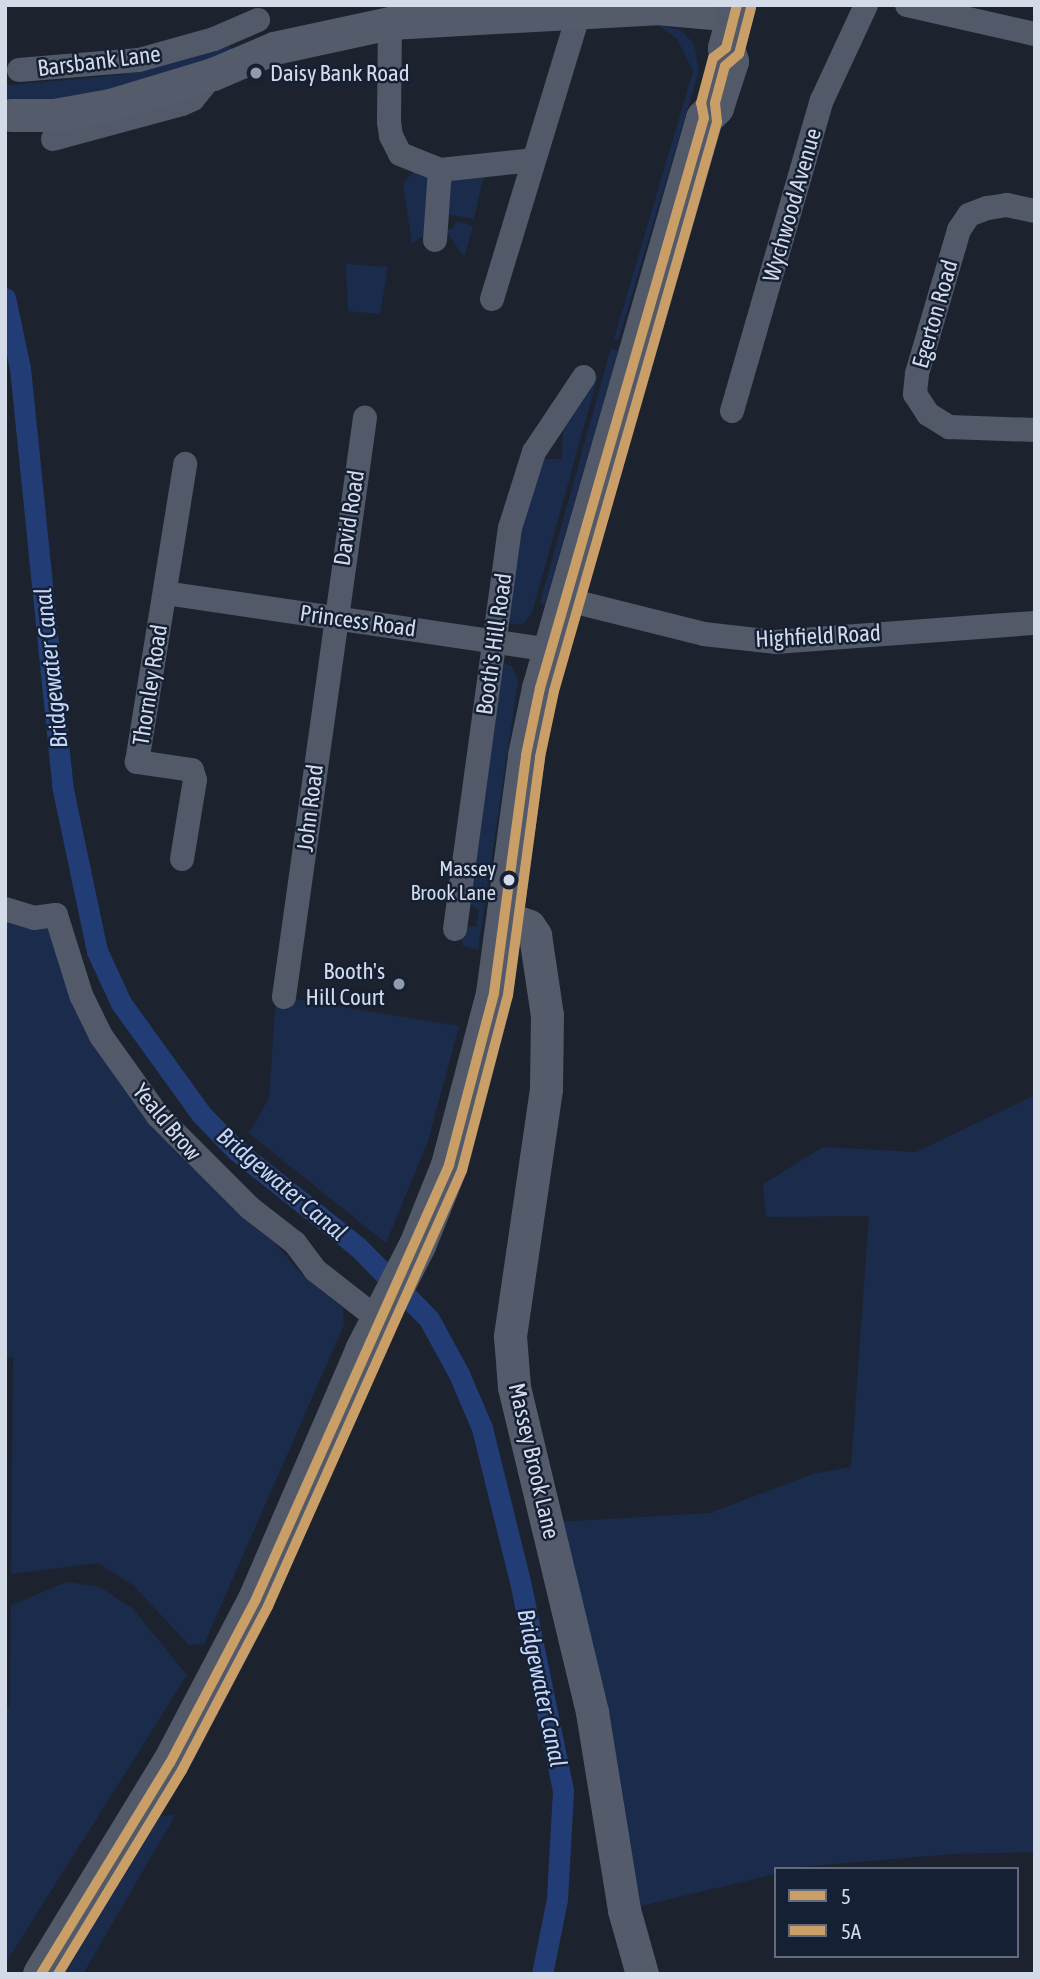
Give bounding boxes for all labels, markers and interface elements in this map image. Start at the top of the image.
street label: Barsbank Lane [36,40,162,82]
place label: Daisy Bank Road [270,59,410,87]
marker: Daisy Bank Road [248,65,264,81]
street label: Wychwood Avenue [757,125,827,285]
street label: Egerton Road [906,257,964,371]
street label: David Road [328,468,370,568]
street label: Booth's Hill Road [470,571,518,717]
water label: Bridgewater Canal [28,586,74,750]
street label: Princess Road [298,599,418,643]
street label: Highfield Road [755,619,881,653]
street label: Thornley Road [127,623,173,747]
street label: John Road [291,763,329,853]
place label: Massey Brook Lane [410,855,496,905]
marker: Massey Brook Lane [502,873,516,887]
place label: Booth's Hill Court [306,957,385,1011]
marker: Booth's Hill Court [391,976,407,992]
street label: Yeald Brow [127,1078,207,1166]
water label: Bridgewater Canal [211,1121,353,1247]
street label: Massey Brook Lane [503,1380,565,1542]
water label: Bridgewater Canal [511,1606,573,1770]
legend [774,1867,1019,1958]
text: 5 [841,1884,851,1908]
text: 5A [841,1919,861,1943]

